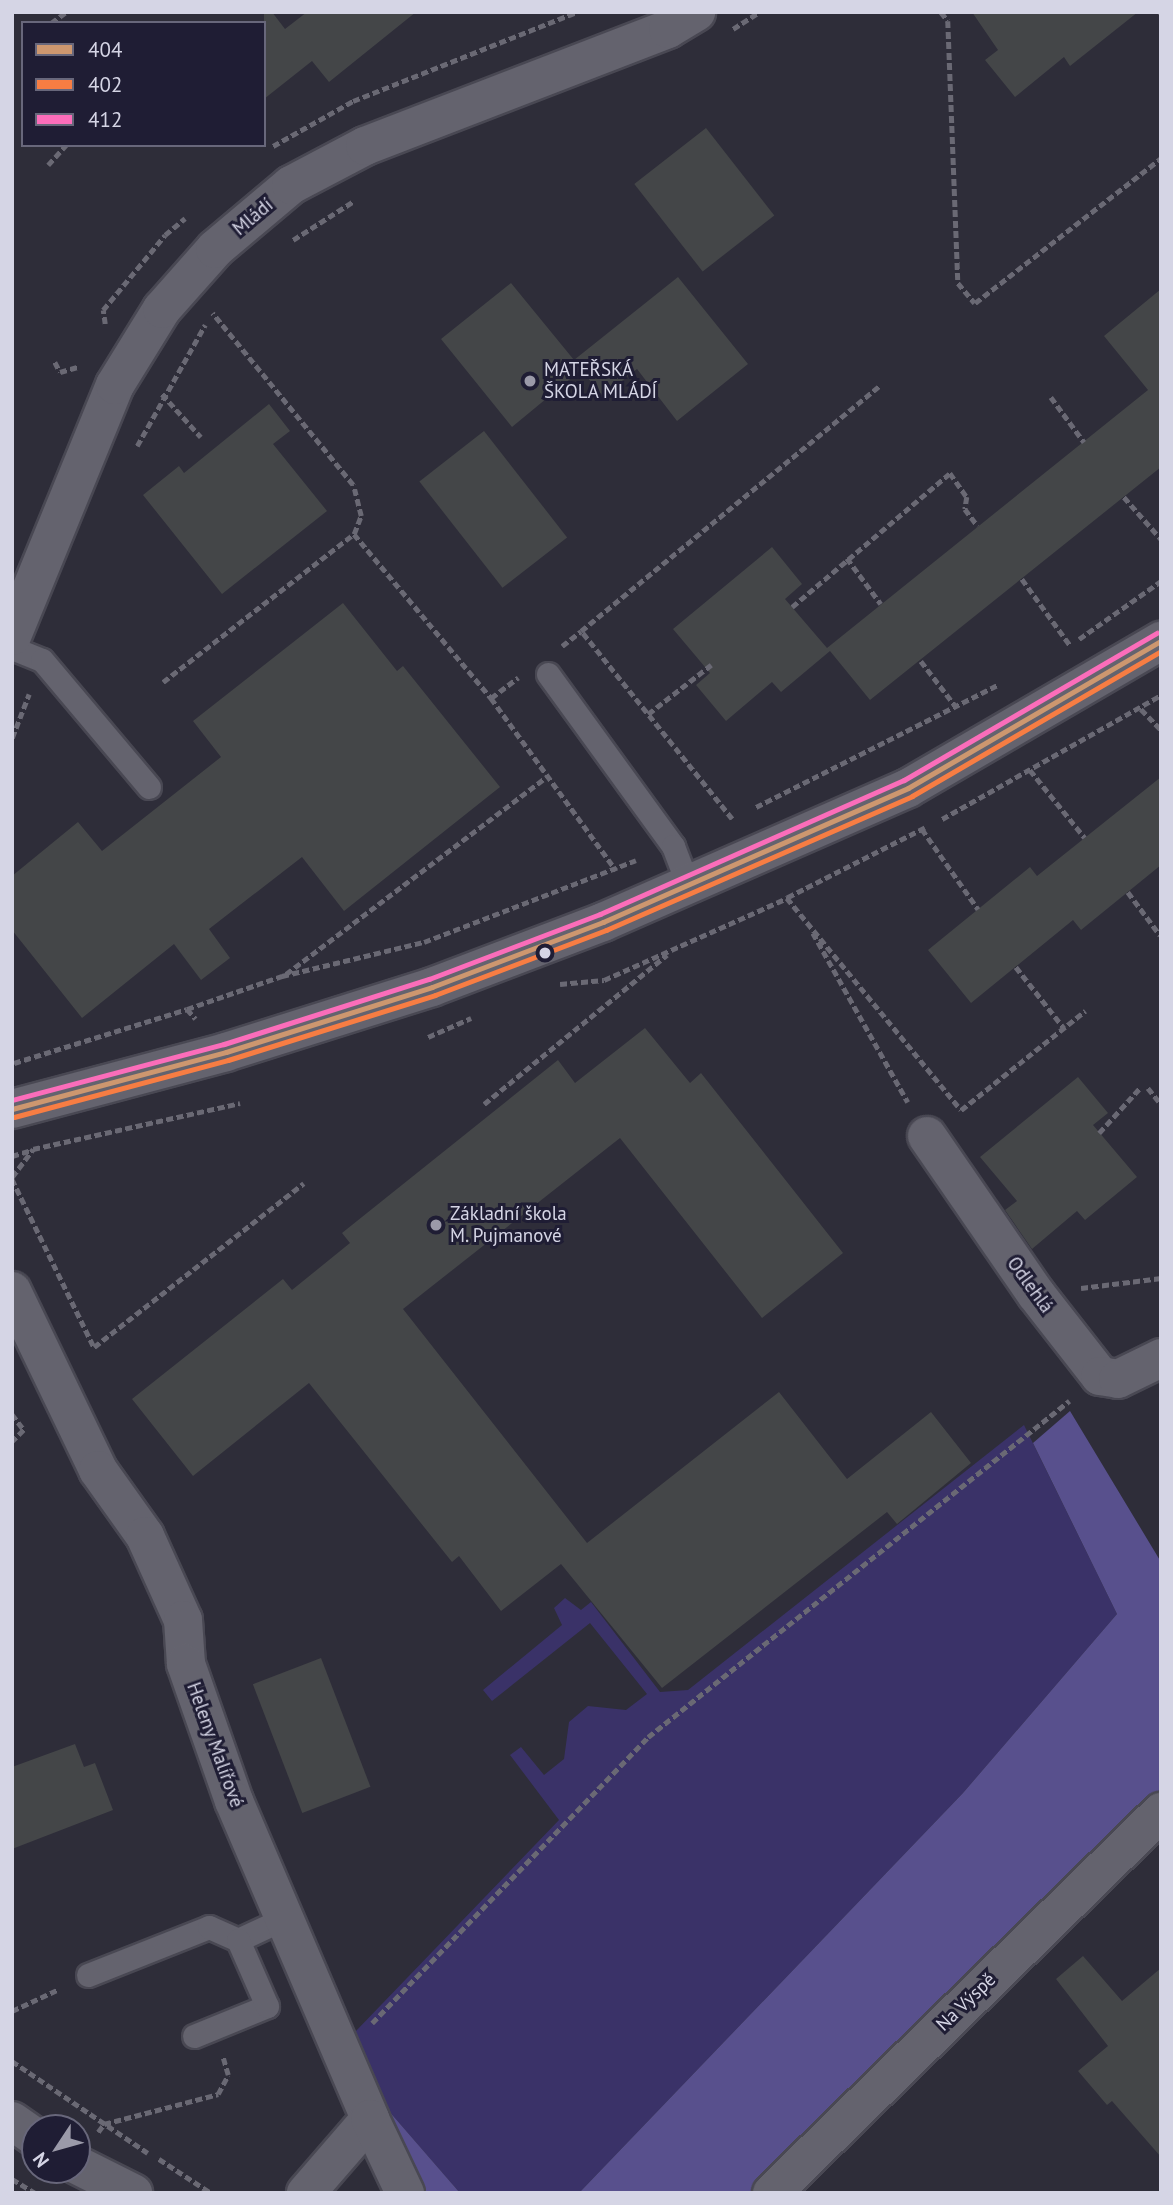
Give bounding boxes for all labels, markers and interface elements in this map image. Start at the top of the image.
legend [21,21,266,147]
text: 404 [88,36,122,63]
text: 402 [88,71,122,98]
text: 412 [88,106,122,133]
street label: Mládí [228,194,278,240]
place label: MATEŘSKÁ ŠKOLA MLÁDÍ [544,359,658,403]
marker: MATEŘSKÁ ŠKOLA MLÁDÍ [522,373,538,389]
unlabelled marker [538,946,552,960]
place label: Základní škola M. Pujmanové [450,1203,567,1247]
marker: Základní škola M. Pujmanové [428,1217,444,1233]
street label: Odlehlá [1002,1252,1058,1318]
street label: Heleny Malířové [182,1679,248,1811]
street label: Na Výspě [931,1968,1001,2036]
north arrow [21,2114,91,2184]
text: N [27,2148,54,2172]

